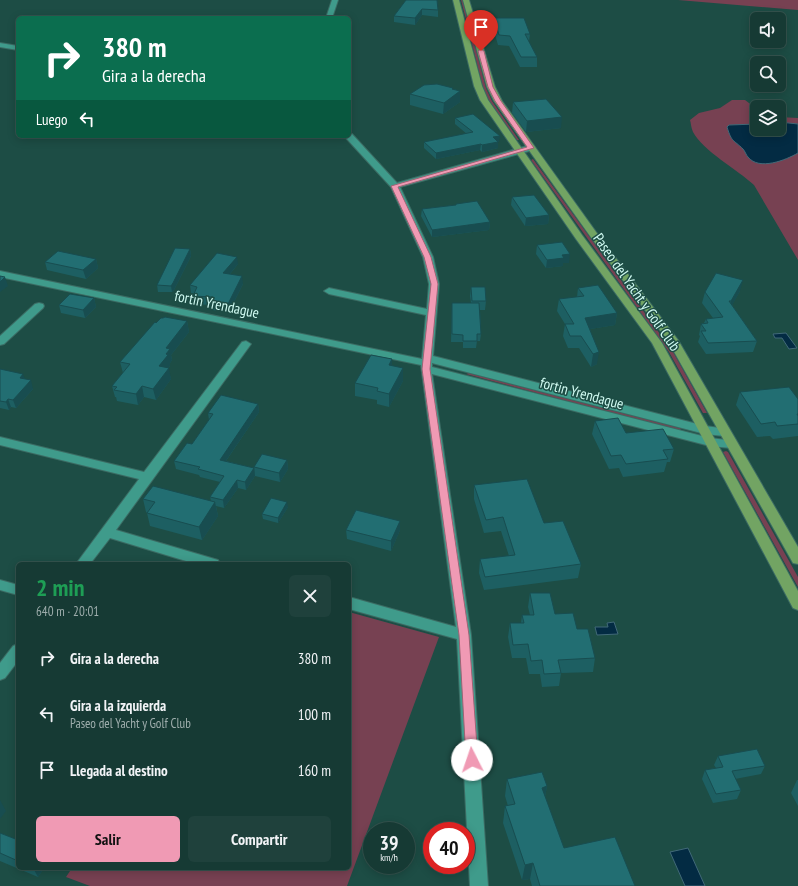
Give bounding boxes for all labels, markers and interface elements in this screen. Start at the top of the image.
pin [464,10,498,51]
map controls [750,12,786,136]
button: sound [750,12,786,48]
icon: arrive [470,16,492,38]
text: 380 m [102,28,166,65]
icon: right [36,32,88,84]
button: search [750,56,786,92]
text: Gira a la derecha [102,64,206,87]
button: layers [750,100,786,136]
icon: left [76,108,98,130]
text: Luego [36,110,68,129]
street label: Paseo del Yacht y Golf Club [589,229,685,355]
street label: fortin Yrendague [173,286,261,322]
street label: fortin Yrendague [538,373,626,413]
text: 2 min [36,572,84,603]
button: close [289,575,331,617]
text: 640 m · 20:01 [36,603,99,620]
icon: right [36,647,58,669]
text: Gira a la derecha [70,649,159,668]
text: 380 m [298,649,331,668]
text: Gira a la izquierda [70,696,166,715]
icon: left [36,703,58,725]
text: 100 m [298,705,331,724]
text: Paseo del Yacht y Golf Club [70,715,191,732]
position arrow [451,739,493,781]
icon: arrive [36,759,58,781]
text: Llegada al destino [70,761,168,780]
text: 160 m [298,761,331,780]
button: Salir [36,816,180,862]
button: Compartir [188,816,331,862]
speed limit sign: 40 [423,822,475,874]
text: 39 [379,830,399,856]
text: km/h [380,851,398,864]

